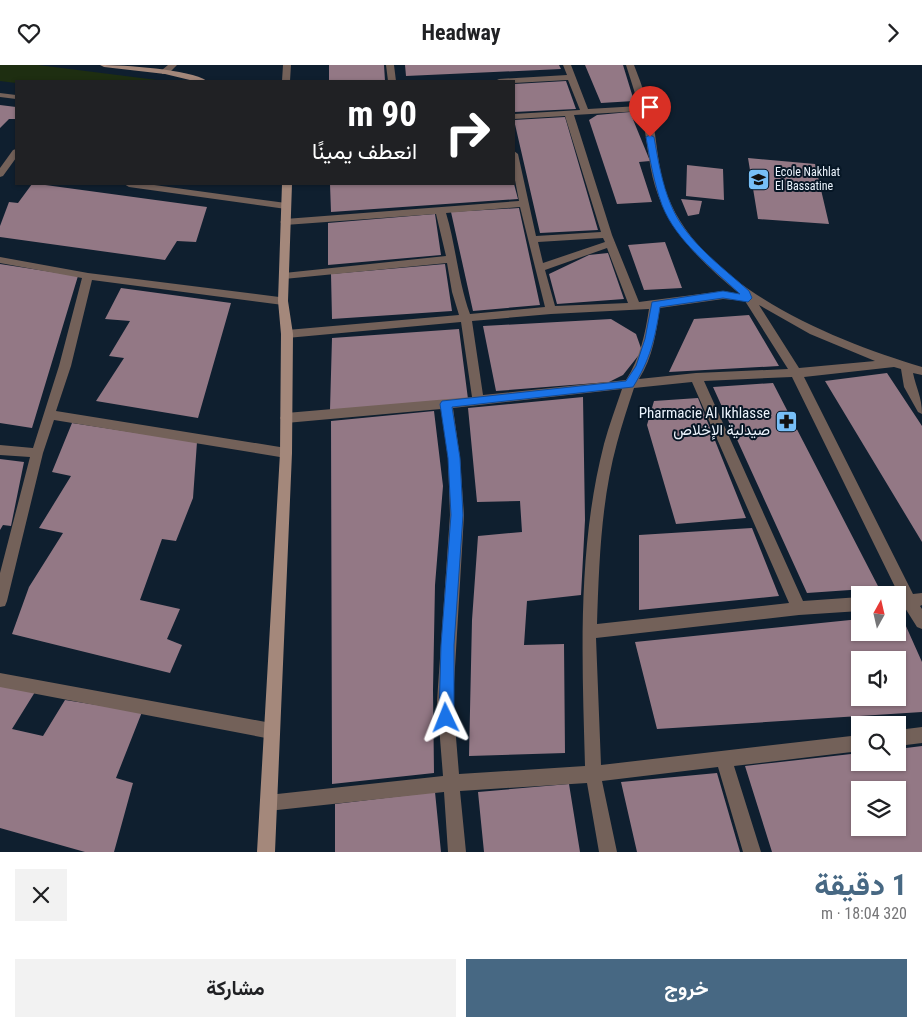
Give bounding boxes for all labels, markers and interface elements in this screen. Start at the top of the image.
icon: heart [15,19,43,47]
icon: forward [879,19,907,47]
text: Headway [421,20,501,45]
pin [629,86,671,137]
icon: arrive [636,93,664,121]
text: 90 m [348,94,417,135]
icon: right [435,100,500,165]
text: انعطف يمينًا [312,139,417,164]
place label: Ecole Nakhlat El Bassatine [775,165,840,193]
school or university icon: Ecole Nakhlat El Bassatine [747,167,771,191]
place label: Pharmacie Al Ikhlasse صيدلية الإخلاص [639,404,770,440]
pharmacy icon: Pharmacie Al Ikhlasse صيدلية الإخلاص [774,410,798,434]
north arrow [851,586,906,641]
map controls [851,586,906,836]
button: sound [851,651,906,706]
position arrow [419,691,471,743]
button: search [851,716,906,771]
button: layers [851,781,906,836]
text: 1 دقيقة [814,867,907,902]
button: close [15,869,67,921]
text: 320 m · 18:04 [821,904,907,923]
button: مشاركة [15,959,456,1017]
button: خروج [466,959,907,1017]

